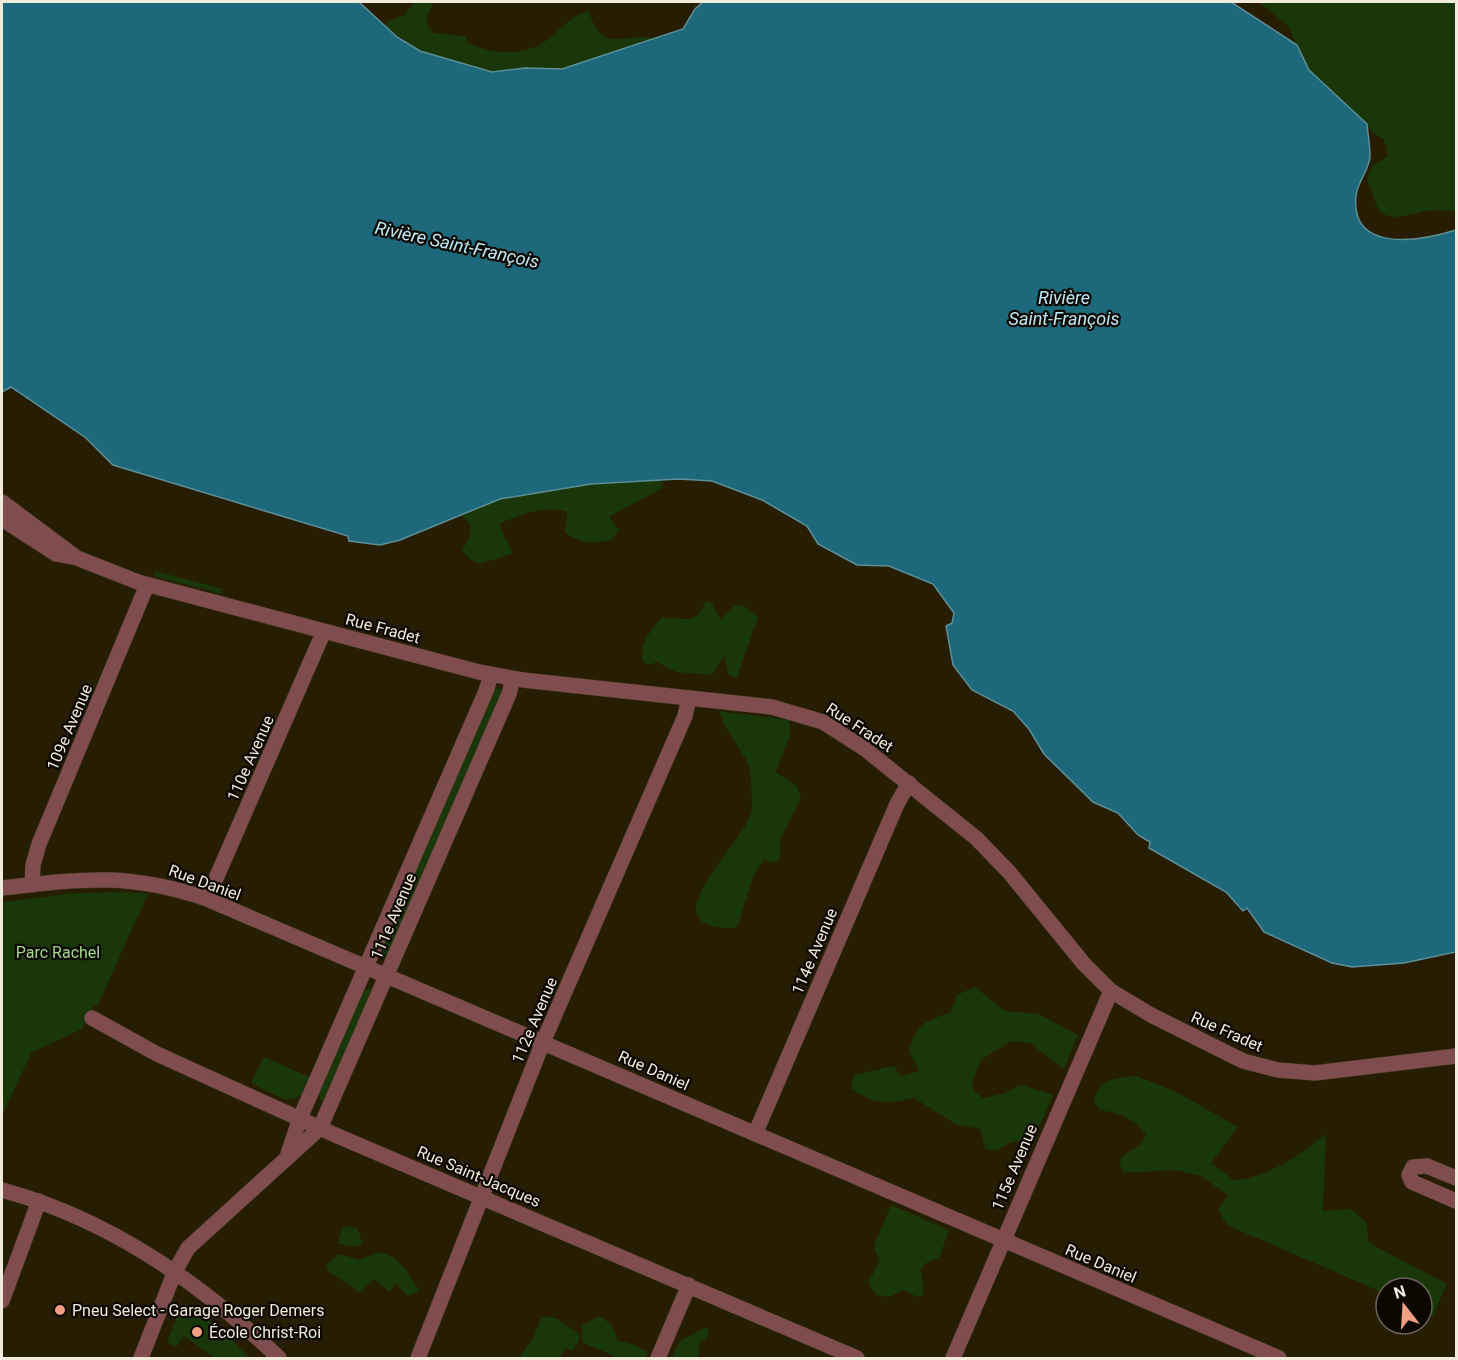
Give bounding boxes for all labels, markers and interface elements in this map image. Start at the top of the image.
water label: Rivière Saint-François [373,217,541,272]
water label: Rivière Saint-François [1009,287,1119,329]
street label: Rue Fradet [344,609,422,648]
street label: 109e Avenue [43,681,96,773]
street label: Rue Fradet [823,699,897,756]
street label: 110e Avenue [223,712,278,804]
street label: Rue Daniel [166,861,244,904]
street label: 111e Avenue [367,870,420,962]
street label: 114e Avenue [788,905,841,997]
park label: Parc Rachel [16,943,100,962]
street label: 112e Avenue [508,974,561,1066]
street label: Rue Fradet [1188,1007,1266,1056]
street label: Rue Daniel [615,1046,692,1094]
street label: 115e Avenue [988,1121,1041,1213]
street label: Rue Saint-Jacques [414,1142,543,1211]
street label: Rue Daniel [1062,1240,1139,1287]
north arrow [1374,1276,1434,1336]
text: N [1392,1281,1408,1303]
place label: Pneu Select - Garage Roger Demers [72,1301,324,1320]
marker: Pneu Select - Garage Roger Demers [53,1303,67,1317]
place label: École Christ-Roi [209,1323,321,1342]
marker: École Christ-Roi [190,1325,204,1339]

